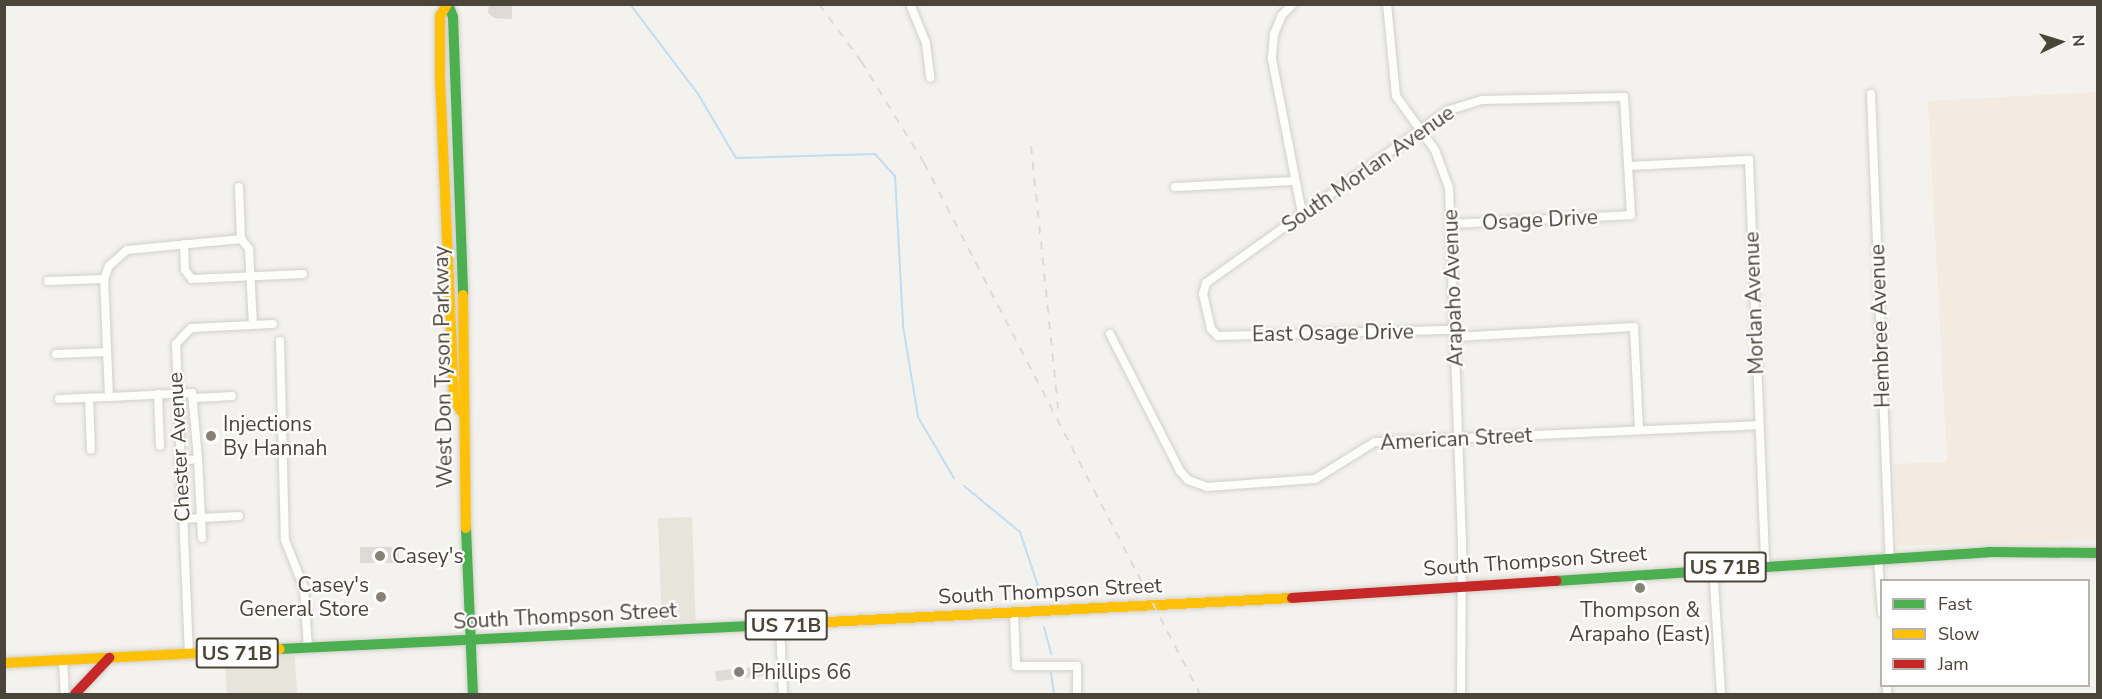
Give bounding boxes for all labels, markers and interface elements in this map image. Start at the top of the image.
north arrow [2030,12,2090,72]
text: N [2067,34,2089,47]
street label: South Morlan Avenue [1277,100,1459,238]
street label: Osage Drive [1481,204,1599,236]
street label: Arapaho Avenue [1438,209,1468,367]
street label: Morlan Avenue [1739,231,1769,375]
street label: Hembree Avenue [1865,244,1895,408]
street label: West Don Tyson Parkway [428,246,458,488]
street label: East Osage Drive [1252,319,1414,347]
street label: Chester Avenue [162,371,196,523]
place label: Injections By Hannah [223,411,327,461]
street label: American Street [1379,422,1533,456]
marker: Injections By Hannah [204,429,218,443]
street label: South Thompson Street [1422,541,1648,581]
place label: Casey's [392,543,464,569]
marker: Casey's [373,549,387,563]
road number: US 71B [1683,550,1767,584]
place label: Casey's General Store [239,572,369,622]
street label: South Thompson Street [938,573,1162,609]
legend [1880,579,2090,687]
marker: Thompson & Arapaho (East) [1633,581,1647,595]
marker: Casey's General Store [374,590,388,604]
text: Fast [1938,592,1972,616]
place label: Thompson & Arapaho (East) [1569,597,1711,647]
street label: South Thompson Street [453,598,677,634]
road number: US 71B [744,608,828,642]
text: Slow [1938,622,1979,646]
road number: US 71B [195,636,279,670]
text: Jam [1938,652,1969,676]
place label: Phillips 66 [751,659,851,685]
marker: Phillips 66 [732,665,746,679]

